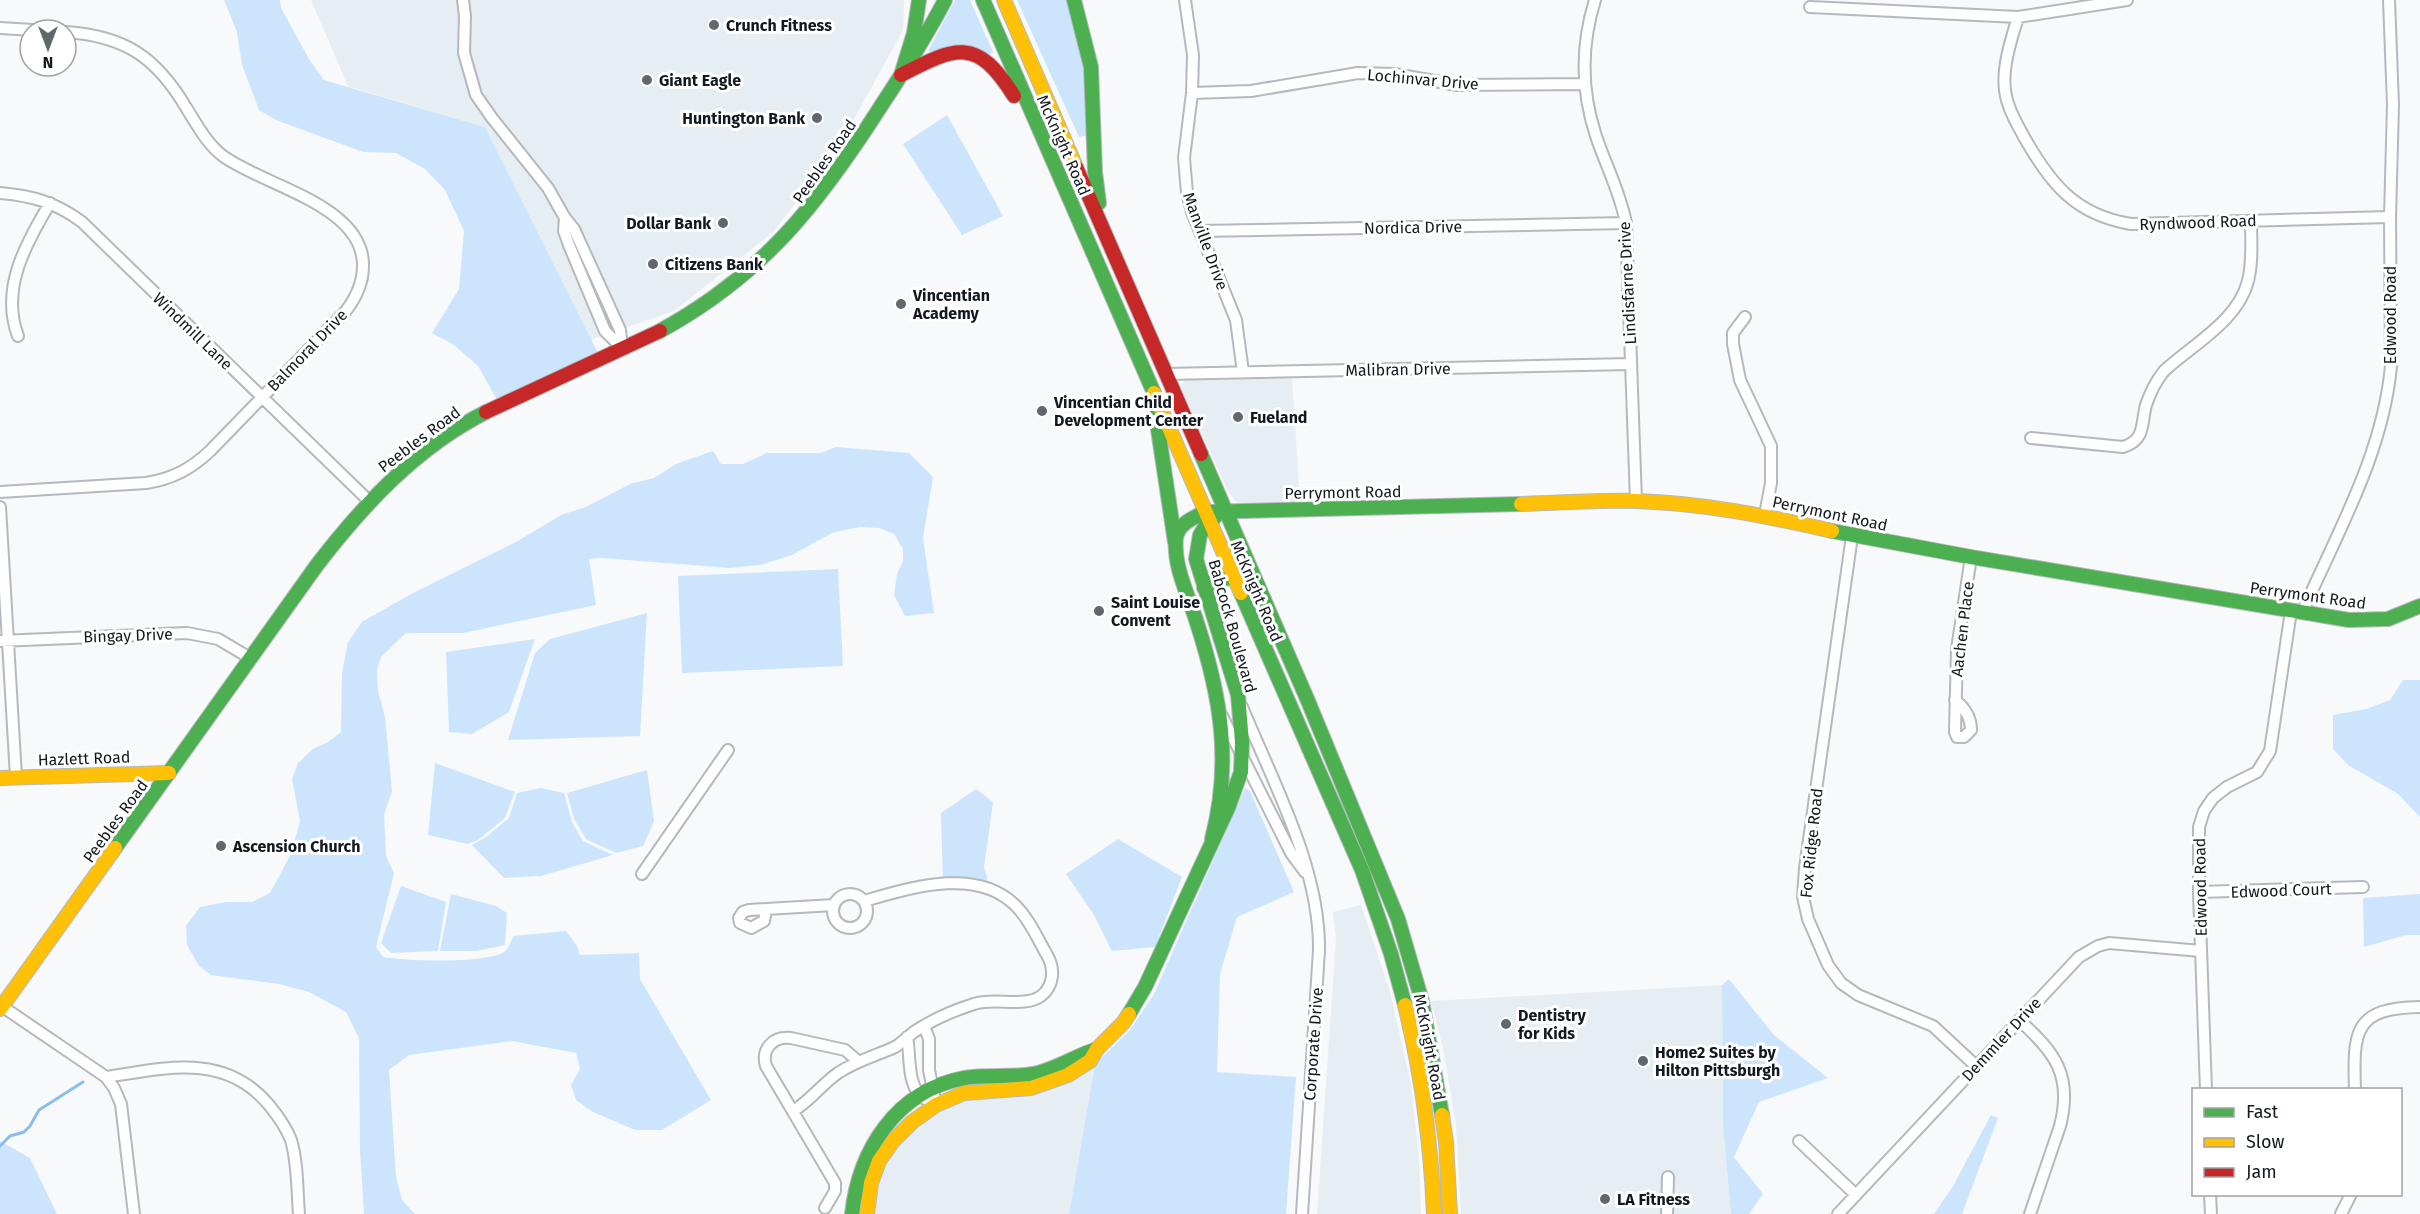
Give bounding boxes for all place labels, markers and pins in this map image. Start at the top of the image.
place label: Crunch Fitness [726,16,832,35]
marker: Crunch Fitness [707,18,721,32]
place label: Giant Eagle [659,71,741,90]
marker: Giant Eagle [640,73,654,87]
place label: Huntington Bank [682,109,805,128]
marker: Huntington Bank [810,111,824,125]
place label: Dollar Bank [626,214,711,233]
marker: Dollar Bank [716,216,730,230]
place label: Citizens Bank [665,255,763,274]
marker: Citizens Bank [646,257,660,271]
place label: Vincentian Academy [912,286,990,323]
marker: Vincentian Academy [894,297,908,311]
place label: Vincentian Child Development Center [1053,393,1204,430]
marker: Vincentian Child Development Center [1035,404,1049,418]
place label: Fueland [1250,408,1307,427]
marker: Fueland [1231,410,1245,424]
place label: Saint Louise Convent [1111,593,1200,630]
marker: Saint Louise Convent [1092,604,1106,618]
place label: Ascension Church [232,837,360,856]
marker: Ascension Church [214,839,228,853]
place label: Dentistry for Kids [1518,1006,1586,1043]
marker: Dentistry for Kids [1499,1017,1513,1031]
place label: Home2 Suites by Hilton Pittsburgh [1655,1043,1780,1080]
marker: Home2 Suites by Hilton Pittsburgh [1636,1054,1650,1068]
place label: LA Fitness [1617,1190,1690,1209]
marker: LA Fitness [1598,1192,1612,1206]

